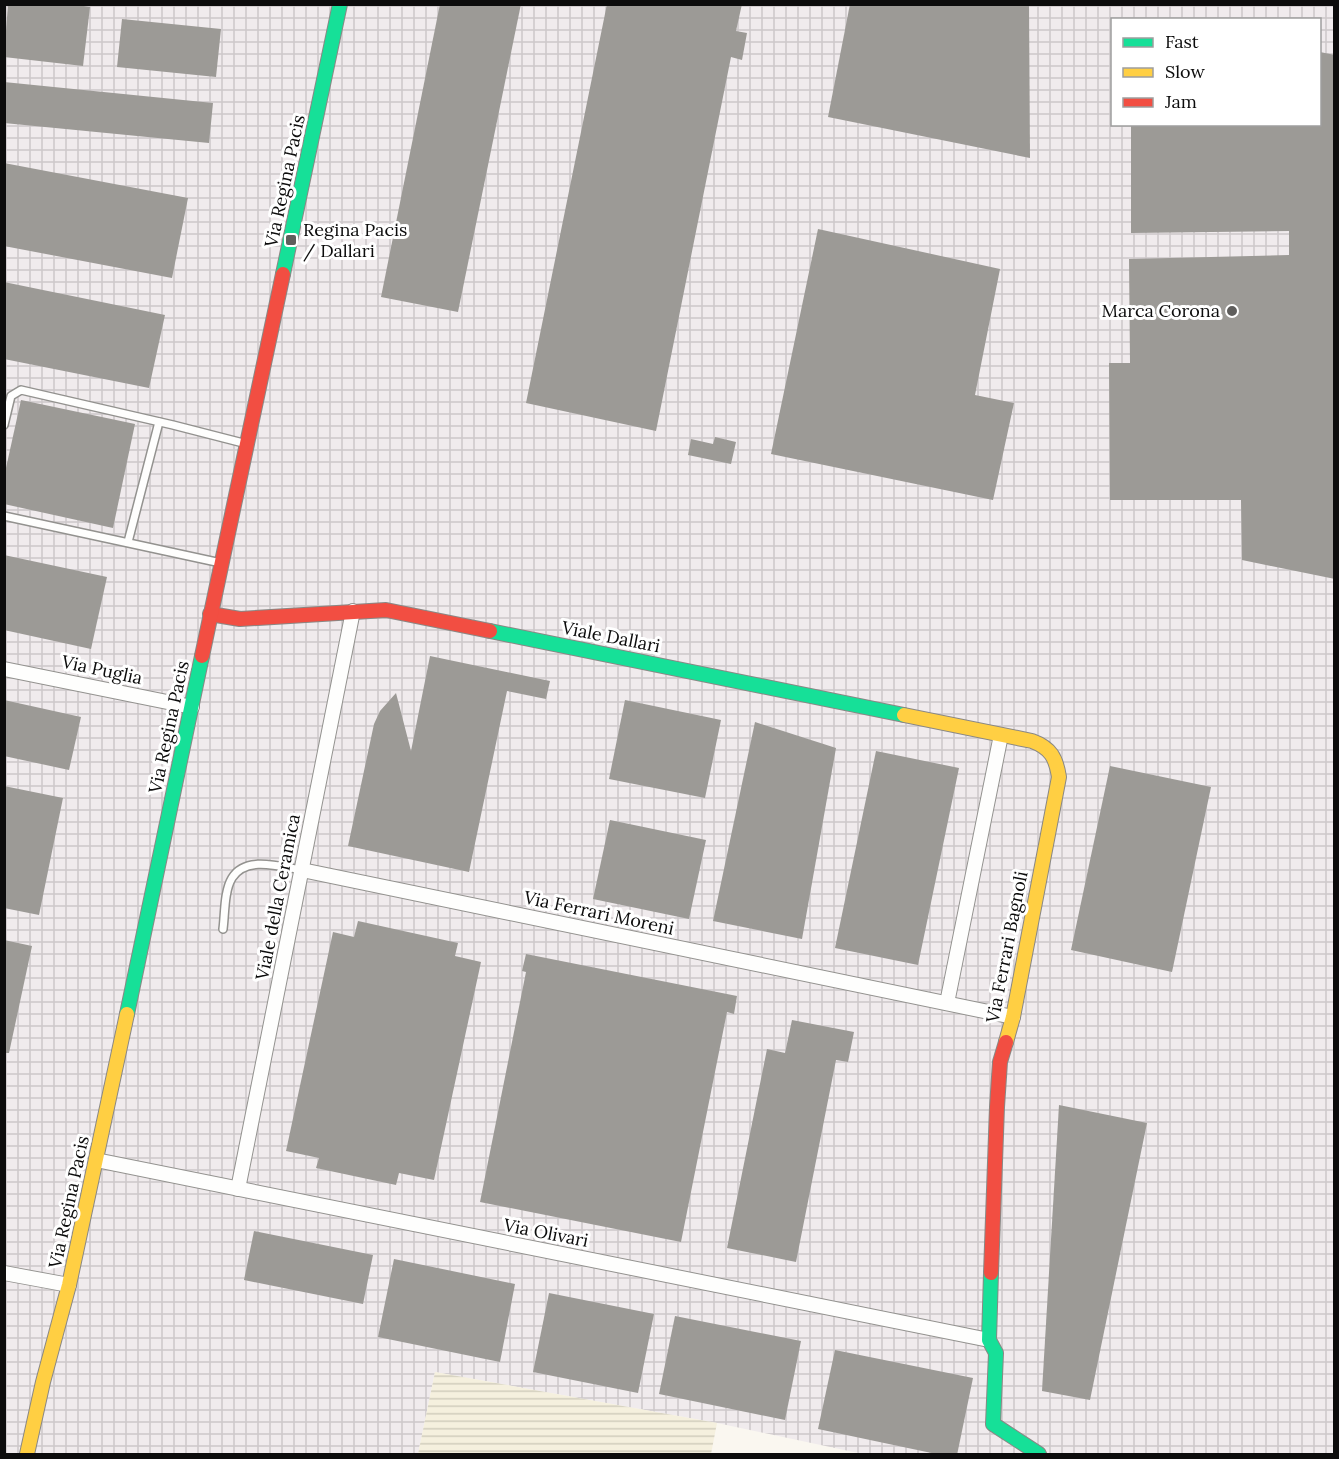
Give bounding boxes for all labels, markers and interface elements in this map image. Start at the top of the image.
legend [1111,18,1321,126]
text: Fast [1165,30,1199,53]
text: Slow [1165,60,1205,83]
text: Jam [1164,90,1197,113]
street label: Via Regina Pacis [259,113,310,250]
place label: Regina Pacis / Dallari [303,218,407,262]
marker: Regina Pacis / Dallari [284,233,298,247]
place label: Marca Corona [1101,299,1220,322]
marker: Marca Corona [1225,304,1239,318]
street label: Viale Dallari [559,616,662,657]
street label: Via Puglia [59,650,145,689]
street label: Via Regina Pacis [143,659,194,796]
street label: Viale della Ceramica [250,812,305,983]
street label: Via Ferrari Bagnoli [980,869,1033,1026]
street label: Via Ferrari Moreni [521,885,676,940]
street label: Via Regina Pacis [43,1134,94,1271]
street label: Via Olivari [501,1213,590,1252]

